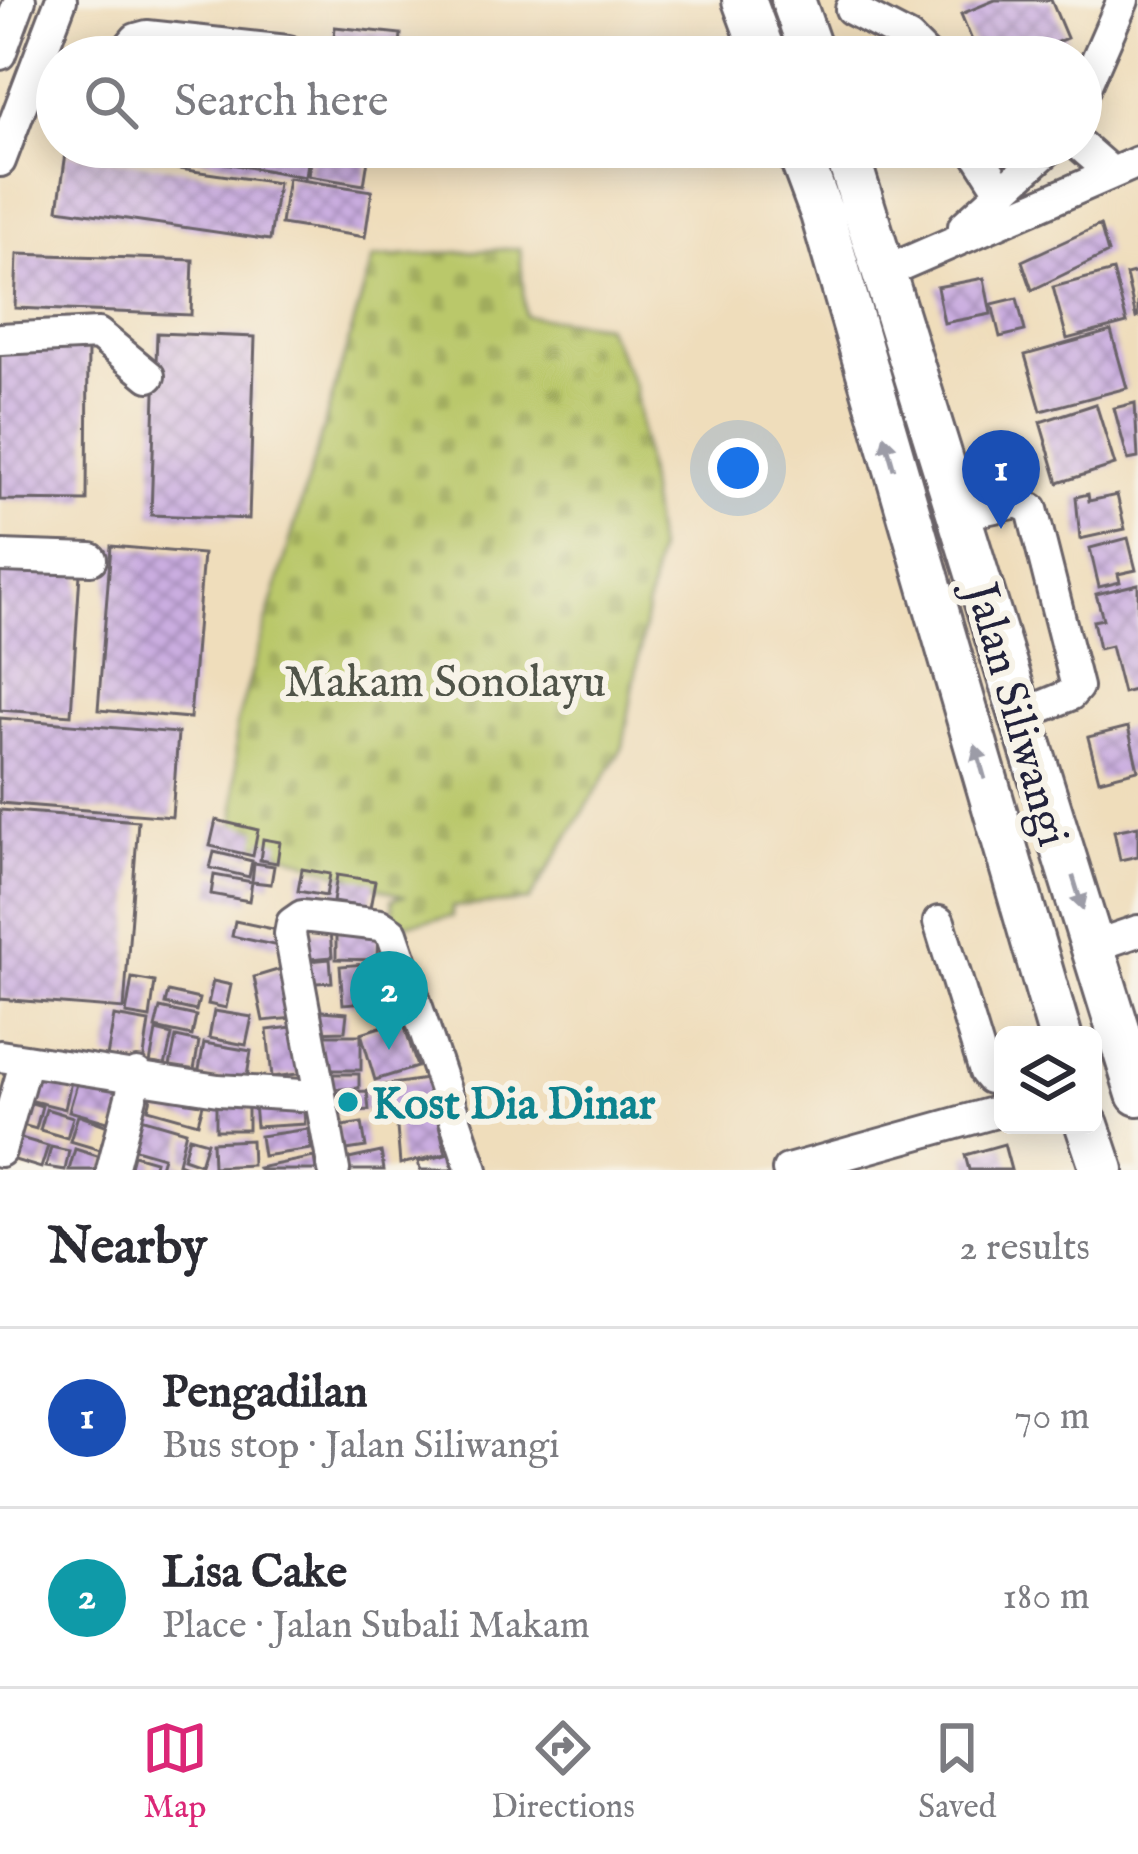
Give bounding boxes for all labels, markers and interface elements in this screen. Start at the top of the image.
search box [36,36,1102,168]
icon: search [78,69,144,135]
text: Search here [174,74,388,131]
pin: 1 [962,430,1040,529]
one-way arrow [879,433,898,470]
your location [708,438,768,498]
street label: Jalan Siliwangi [950,572,1080,853]
park label: Makam Sonolayu [284,655,606,712]
one-way arrow [970,743,988,779]
one-way arrow [1070,875,1088,912]
pin: 2 [350,951,428,1050]
map controls [994,1026,1102,1134]
button: layers [994,1026,1102,1134]
place label: Kost Dia Dinar [372,1077,656,1134]
marker: Kost Dia Dinar [335,1089,361,1115]
text: Nearby [48,1216,207,1281]
text: 2 results [959,1224,1090,1273]
text: Pengadilan [162,1365,368,1422]
text: 1 [80,1393,94,1442]
text: 70 m [1014,1393,1090,1442]
text: Bus stop · Jalan Siliwangi [162,1422,560,1471]
text: Lisa Cake [162,1545,347,1602]
text: 2 [78,1573,96,1622]
text: 180 m [1002,1573,1090,1622]
text: Place · Jalan Subali Makam [162,1602,590,1651]
tab: Map [142,1715,208,1829]
tab: Directions [491,1715,635,1829]
tab: Saved [918,1715,996,1829]

